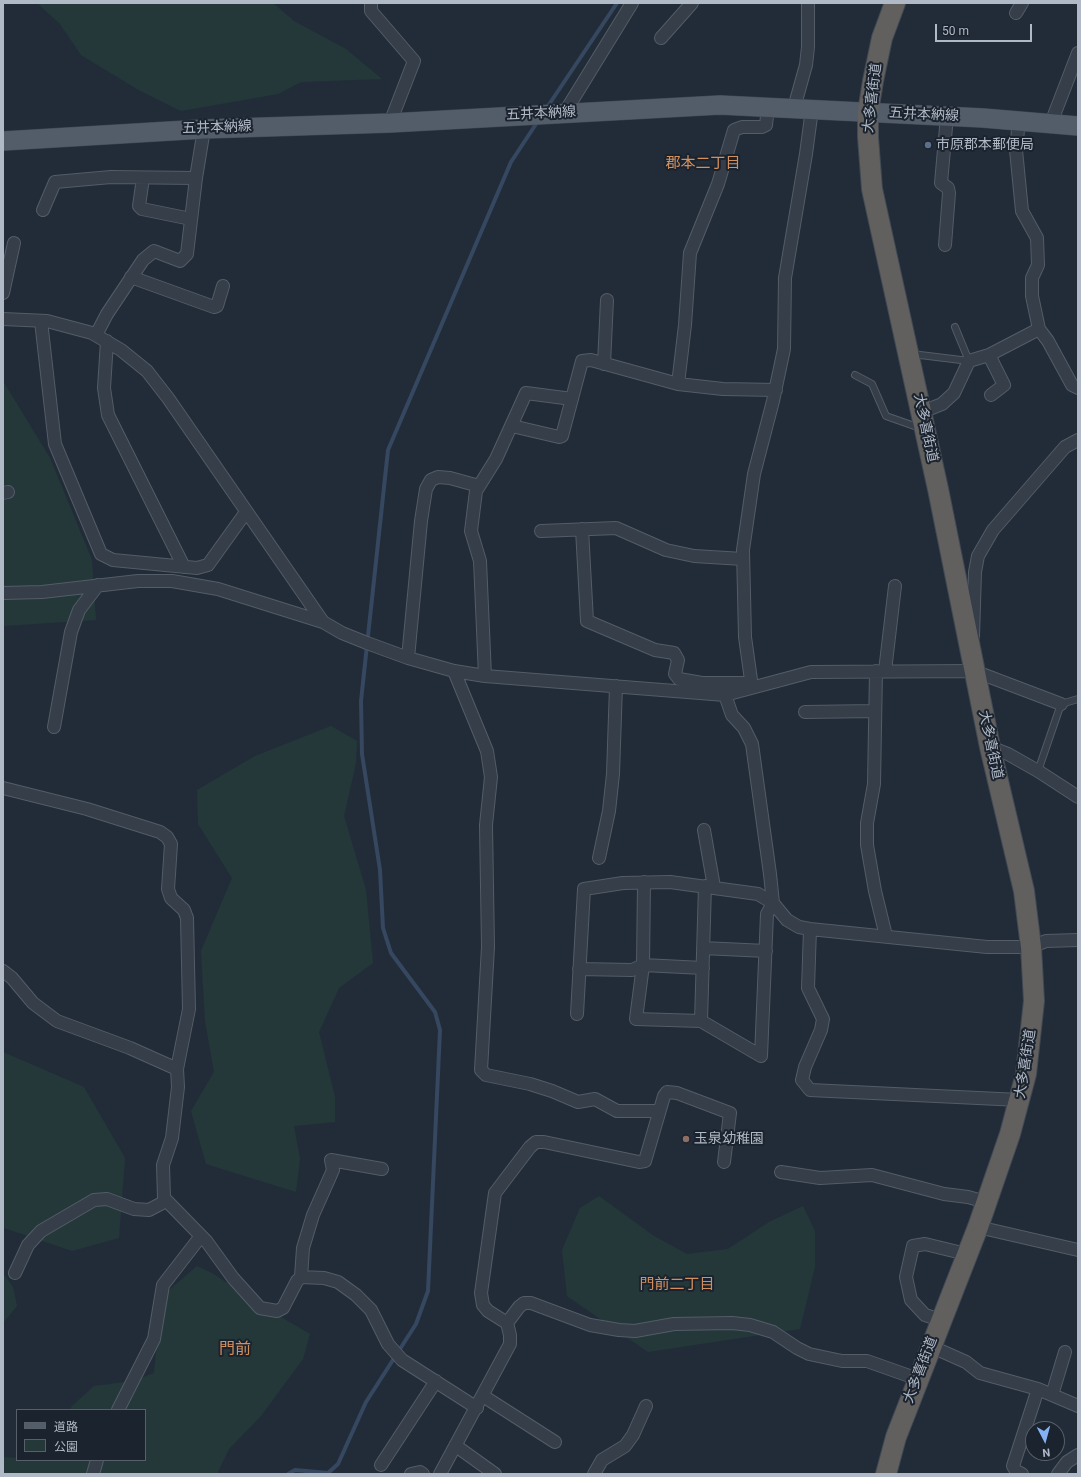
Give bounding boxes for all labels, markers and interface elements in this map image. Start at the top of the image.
scale bar [937,16,1034,42]
text: 50 m [942,24,969,38]
street label: 大多喜街道 [860,62,886,134]
street label: 五井本納線 [506,104,576,124]
street label: 五井本納線 [889,105,959,125]
street label: 五井本納線 [182,118,252,138]
place label: 市原郡本郵便局 [936,137,1034,153]
marker: 市原郡本郵便局 [923,140,933,150]
district label: 郡本二丁目 [666,155,740,173]
street label: 大多喜街道 [910,392,940,464]
street label: 大多喜街道 [975,709,1005,781]
street label: 大多喜街道 [1012,1028,1040,1100]
place label: 玉泉幼稚園 [694,1131,764,1147]
marker: 玉泉幼稚園 [681,1134,691,1144]
district label: 門前二丁目 [640,1276,714,1294]
street label: 大多喜街道 [901,1334,941,1406]
district label: 門前 [219,1340,251,1360]
legend [16,1409,146,1461]
text: 道路 [54,1420,78,1434]
north arrow [1025,1421,1065,1461]
text: 公園 [54,1440,78,1454]
text: N [1042,1446,1051,1459]

